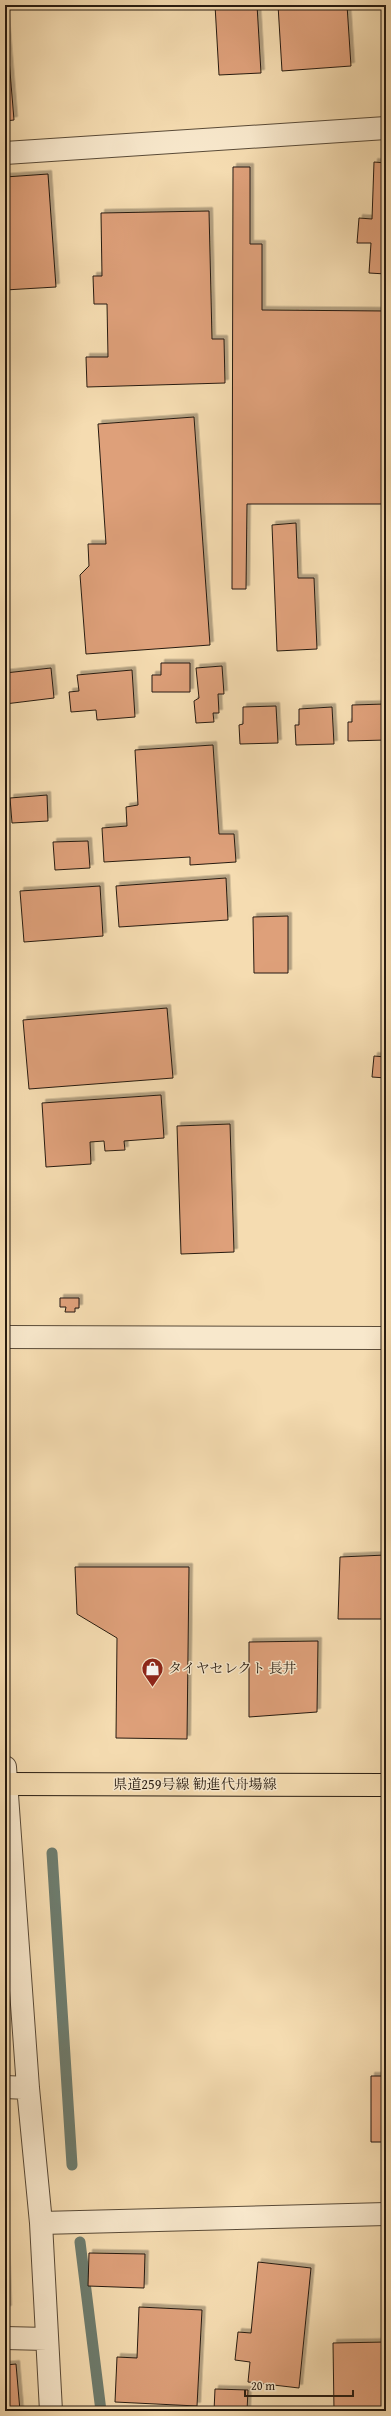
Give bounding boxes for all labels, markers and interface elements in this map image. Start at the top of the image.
shop icon: タイヤセレクト 長井 [139,1655,165,1688]
place label: タイヤセレクト 長井 [168,1658,297,1678]
street label: 県道259号線 勧進代舟場線 [113,1774,277,1794]
scale bar [245,2372,353,2398]
text: 20 m [251,2377,275,2394]

